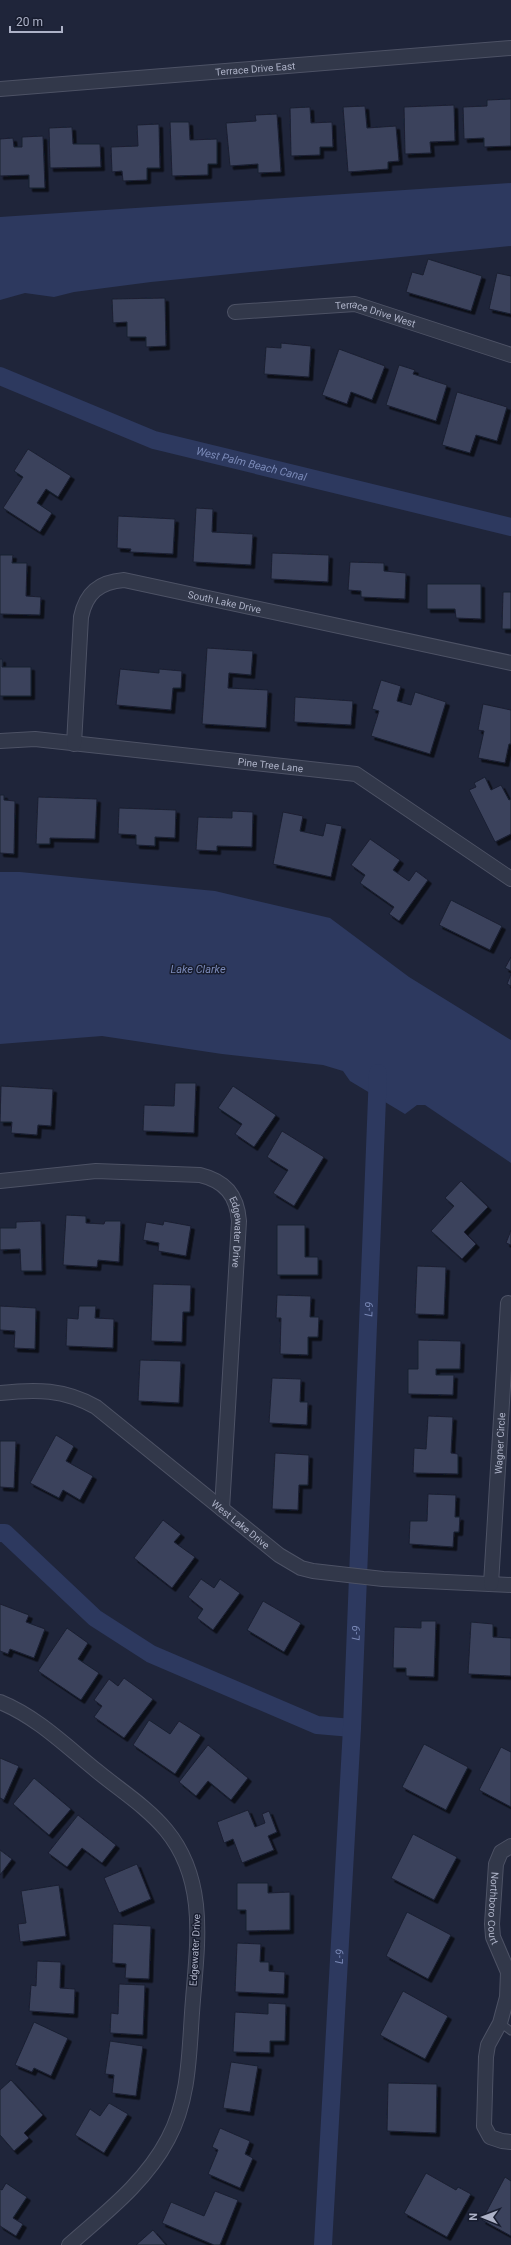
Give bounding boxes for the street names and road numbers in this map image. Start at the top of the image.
street label: Terrace Drive East [215,60,296,77]
street label: Terrace Drive West [335,298,417,329]
street label: South Lake Drive [187,588,262,615]
street label: Pine Tree Lane [237,756,304,774]
street label: Edgewater Drive [228,1194,245,1268]
street label: Wagner Circle [492,1412,507,1474]
street label: West Lake Drive [210,1497,272,1551]
street label: Northboro Court [486,1872,501,1946]
street label: Edgewater Drive [188,1914,202,1986]

